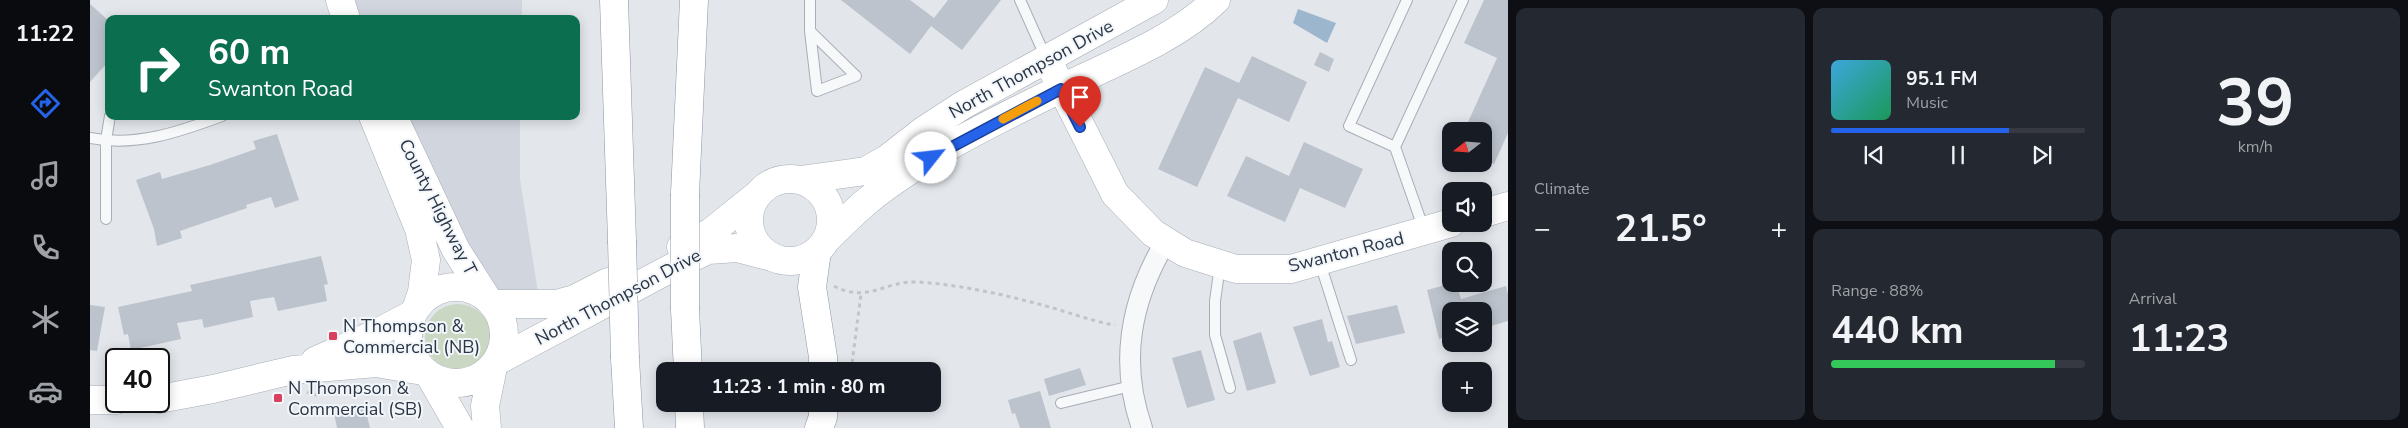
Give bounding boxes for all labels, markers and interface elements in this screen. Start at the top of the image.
street label: North Thompson Drive [944,14,1118,124]
text: 11:22 [16,19,74,49]
text: 60 m [208,29,290,76]
icon: right [125,35,190,100]
text: 39 [2216,59,2294,148]
text: 95.1 FM [1906,66,1978,92]
text: Swanton Road [208,74,353,104]
pin [1059,76,1101,127]
icon: arrive [1066,83,1094,111]
icon: directions [28,86,63,121]
text: Music [1906,92,1948,114]
north arrow [1442,122,1492,172]
map controls [1442,122,1492,412]
position arrow [904,131,956,183]
street label: County Highway T [393,135,483,279]
text: km/h [2238,136,2273,158]
icon: previous [1860,141,1888,169]
icon: pause [1944,141,1972,169]
icon: next [2028,141,2056,169]
icon: music [28,158,63,193]
text: Climate [1534,178,1589,200]
button: sound [1442,182,1492,232]
text: 21.5° [1615,203,1707,254]
text: − [1534,210,1551,248]
text: + [1771,210,1787,248]
street label: Swanton Road [1286,226,1406,278]
icon: phone [28,230,63,265]
button: search [1442,242,1492,292]
street label: North Thompson Drive [531,243,705,351]
text: Range · 88% [1831,280,1923,302]
text: Arrival [2129,288,2177,310]
icon: climate [28,302,63,337]
button: layers [1442,302,1492,352]
text: 440 km [1831,305,1964,356]
text: 11:23 [2129,313,2229,364]
place label: N Thompson & Commercial (NB) [343,314,480,359]
marker: N Thompson & Commercial (NB) [327,330,339,342]
speed limit sign: 40 [105,348,170,413]
button: + [1442,362,1492,412]
icon: car [28,374,63,409]
text: 11:23 · 1 min · 80 m [711,374,886,400]
place label: N Thompson & Commercial (SB) [288,376,423,421]
marker: N Thompson & Commercial (SB) [272,392,284,404]

